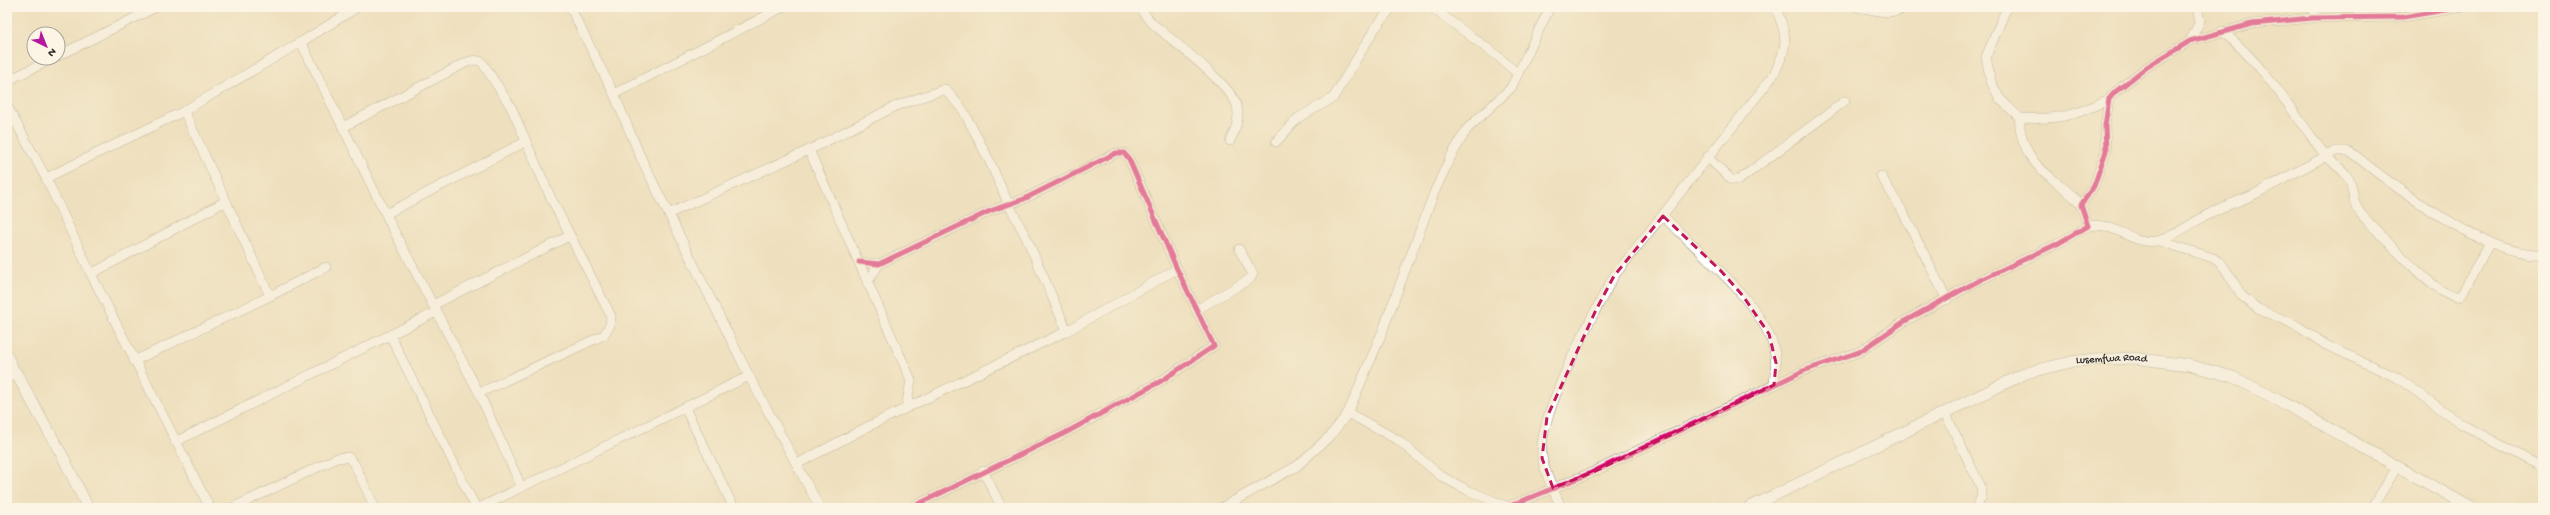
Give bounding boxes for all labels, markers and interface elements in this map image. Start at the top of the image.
north arrow [26,26,66,66]
text: N [45,45,58,59]
street label: Lusemfwa Road [2075,352,2149,367]

